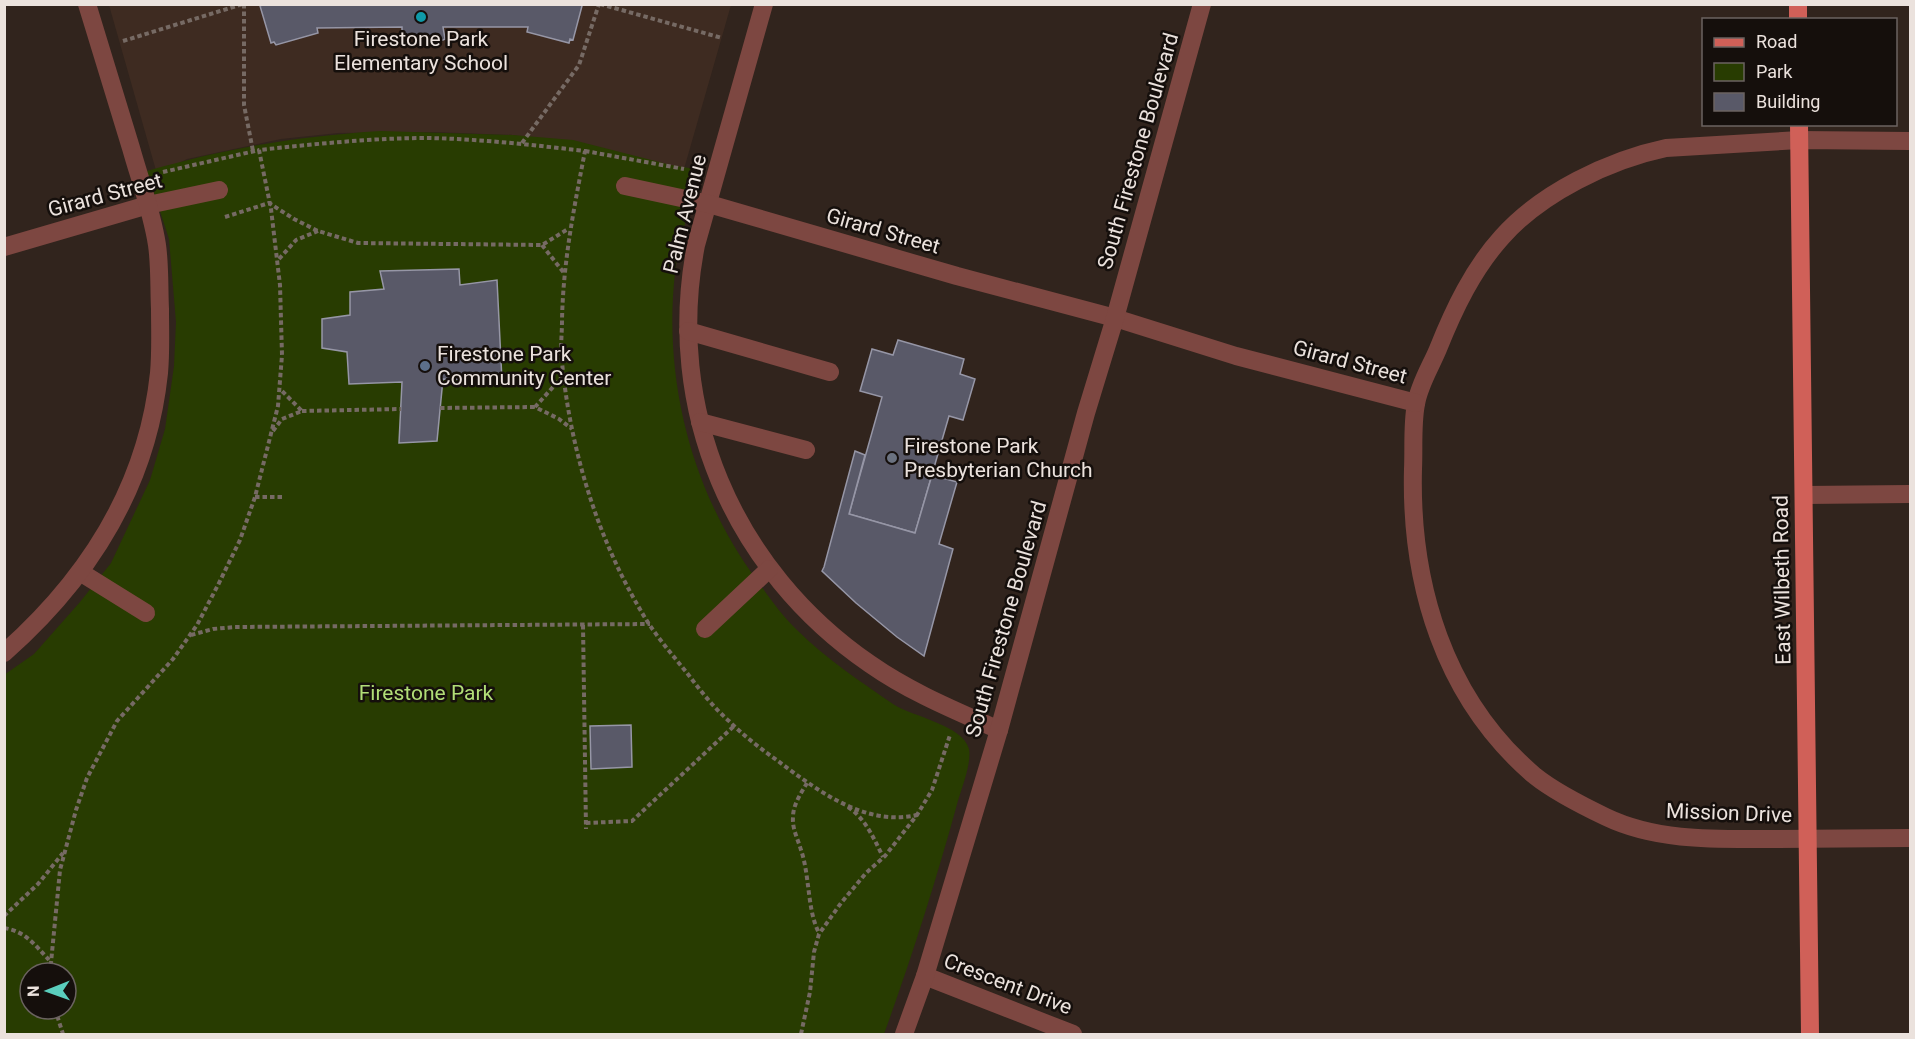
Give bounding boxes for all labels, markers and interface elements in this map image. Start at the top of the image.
marker: Firestone Park Elementary School [414,10,428,24]
legend [1702,18,1897,126]
place label: Firestone Park Elementary School [334,27,508,75]
street label: South Firestone Boulevard [1093,30,1183,272]
text: Road [1756,31,1797,52]
text: Park [1756,61,1793,82]
text: Building [1756,91,1820,112]
street label: Palm Avenue [659,152,711,276]
street label: Girard Street [45,168,165,222]
street label: Girard Street [823,203,943,259]
street label: Girard Street [1290,335,1410,389]
place label: Firestone Park Community Center [437,342,611,390]
marker: Firestone Park Community Center [418,359,432,373]
place label: Firestone Park Presbyterian Church [904,434,1093,482]
marker: Firestone Park Presbyterian Church [885,451,899,465]
street label: East Wilbeth Road [1769,495,1795,665]
street label: South Firestone Boulevard [961,498,1051,740]
park label: Firestone Park [359,681,494,705]
street label: Mission Drive [1666,799,1792,827]
street label: Crescent Drive [940,949,1076,1019]
north arrow [18,961,78,1021]
text: N [24,985,43,997]

